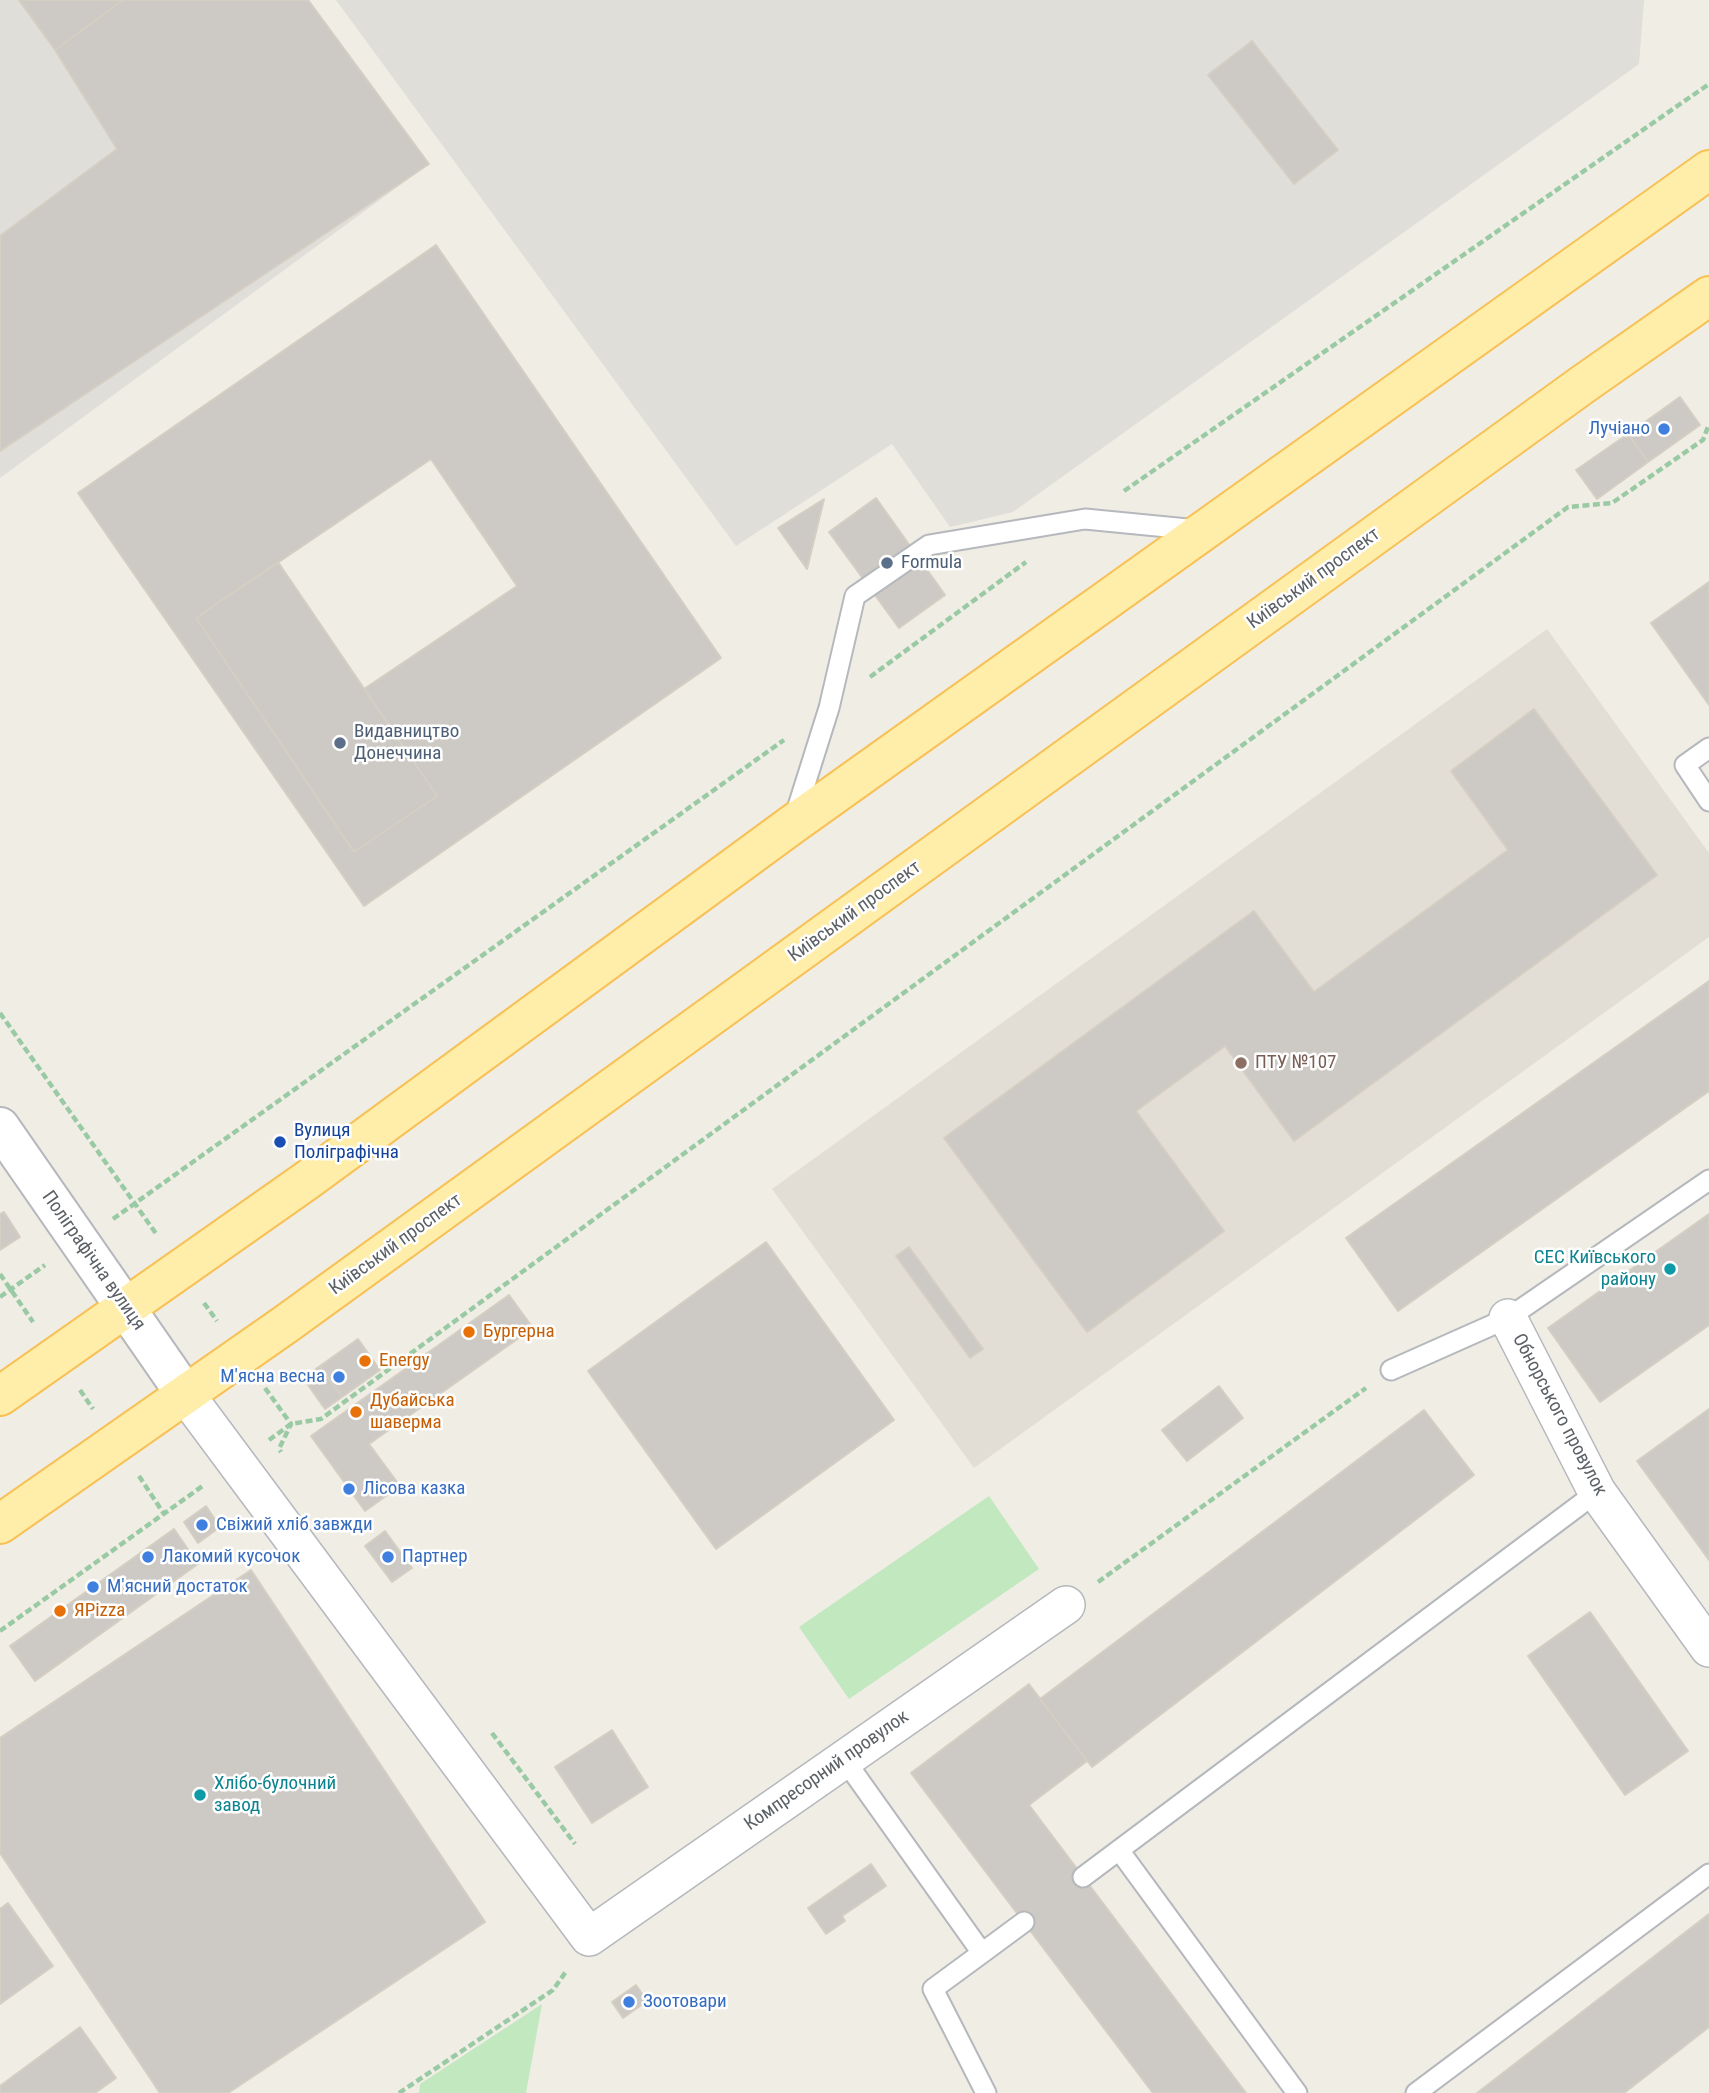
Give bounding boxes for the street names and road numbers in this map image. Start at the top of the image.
street label: Київський проспект [1243,523,1385,635]
street label: Київський проспект [784,856,926,968]
street label: Поліграфічна вулиця [36,1187,150,1335]
street label: Київський проспект [325,1189,467,1301]
street label: Обнорського провулок [1507,1330,1611,1500]
street label: Компресорний провулок [741,1706,913,1836]

